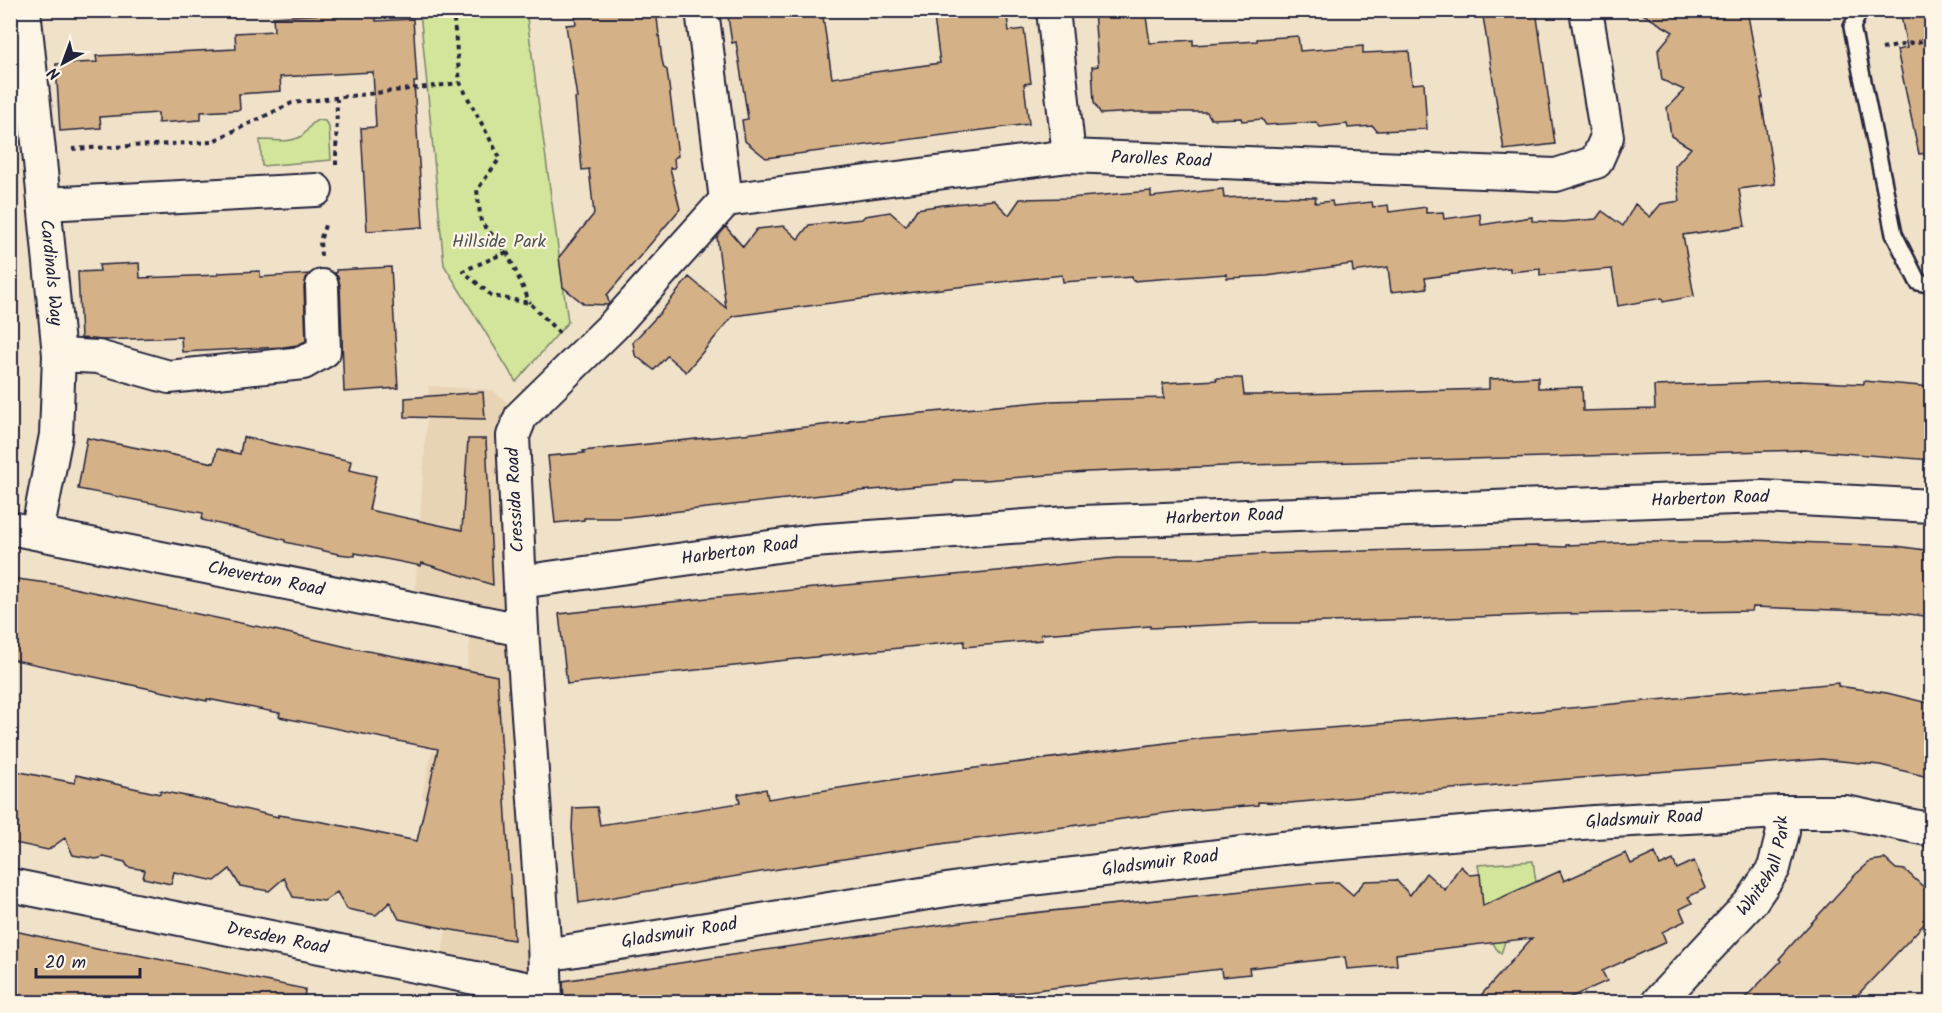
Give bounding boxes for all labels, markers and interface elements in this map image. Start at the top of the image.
north arrow [33,33,93,93]
text: N [42,60,66,86]
street label: Parolles Road [1110,143,1213,176]
street label: Cardinals Way [31,218,71,328]
park label: Hillside Park [452,228,547,257]
street label: Cressida Road [499,446,533,553]
street label: Harberton Road [1651,482,1771,516]
street label: Harberton Road [1165,500,1285,533]
street label: Harberton Road [679,529,801,574]
street label: Cheverton Road [205,553,328,605]
street label: Gladsmuir Road [1584,802,1704,837]
street label: Whitehall Park [1730,814,1798,923]
street label: Gladsmuir Road [1100,841,1221,885]
street label: Gladsmuir Road [619,909,740,957]
street label: Dresden Road [224,914,332,963]
scale bar [36,941,140,979]
text: 20 m [45,949,86,978]

